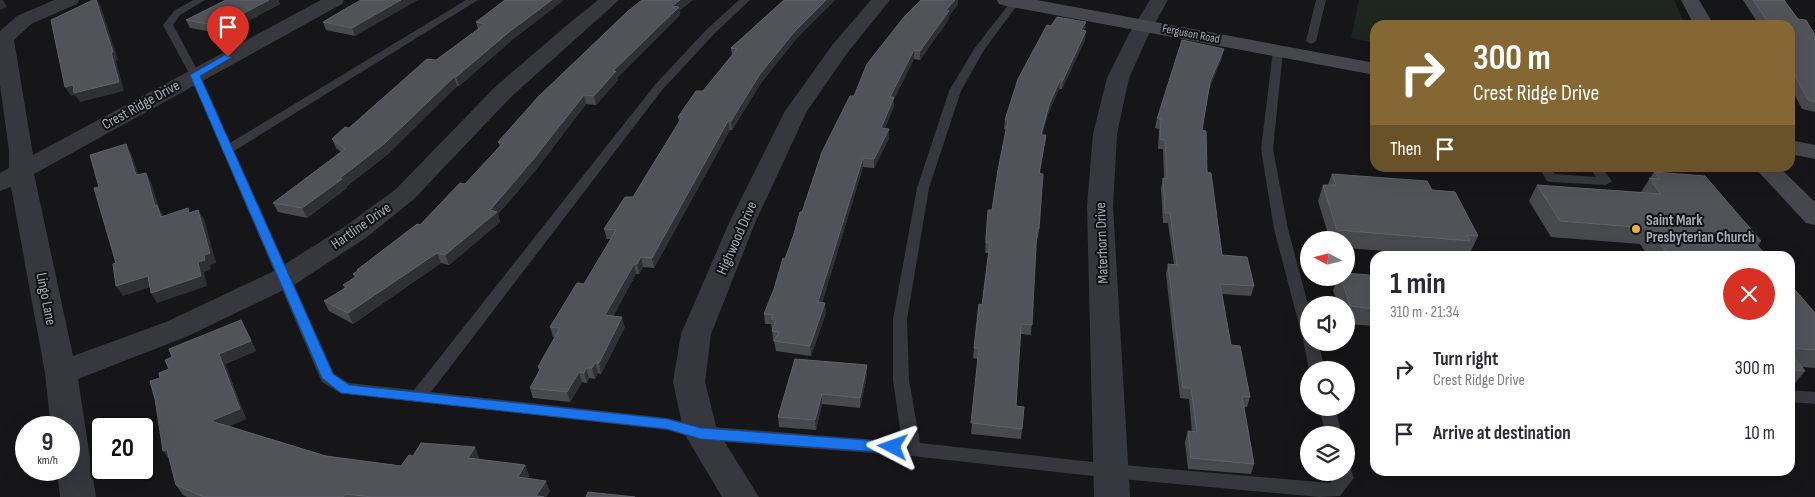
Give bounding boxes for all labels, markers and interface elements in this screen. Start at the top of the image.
pin [207,6,249,57]
icon: arrive [214,13,242,41]
street label: Ferguson Road [1161,21,1221,47]
text: 300 m [1473,37,1551,80]
icon: right [1390,40,1455,105]
street label: Crest Ridge Drive [99,76,183,134]
text: Crest Ridge Drive [1473,80,1599,107]
icon: arrive [1431,135,1459,163]
text: Then [1390,138,1421,161]
street label: Hartline Drive [327,198,395,254]
street label: Highwood Drive [712,198,762,278]
street label: Materhorn Drive [1091,202,1113,284]
place label: Saint Mark Presbyterian Church [1646,211,1755,247]
marker: Saint Mark Presbyterian Church [1630,223,1642,235]
north arrow [1300,231,1355,286]
map controls [1300,231,1355,481]
text: 1 min [1390,266,1446,302]
button: close [1723,268,1775,320]
street label: Lingo Lane [32,271,60,327]
button: sound [1300,296,1355,351]
text: 310 m · 21:34 [1390,303,1459,322]
text: Turn right [1433,348,1498,371]
icon: right [1390,355,1418,383]
text: 300 m [1735,357,1775,380]
button: search [1300,361,1355,416]
text: Crest Ridge Drive [1433,371,1525,390]
speed limit sign: 20 [90,416,155,481]
position arrow [866,420,918,472]
icon: arrive [1390,420,1418,448]
text: Arrive at destination [1433,422,1571,445]
text: 10 m [1745,422,1775,445]
button: layers [1300,426,1355,481]
text: 9 [42,427,53,458]
text: km/h [37,453,58,468]

